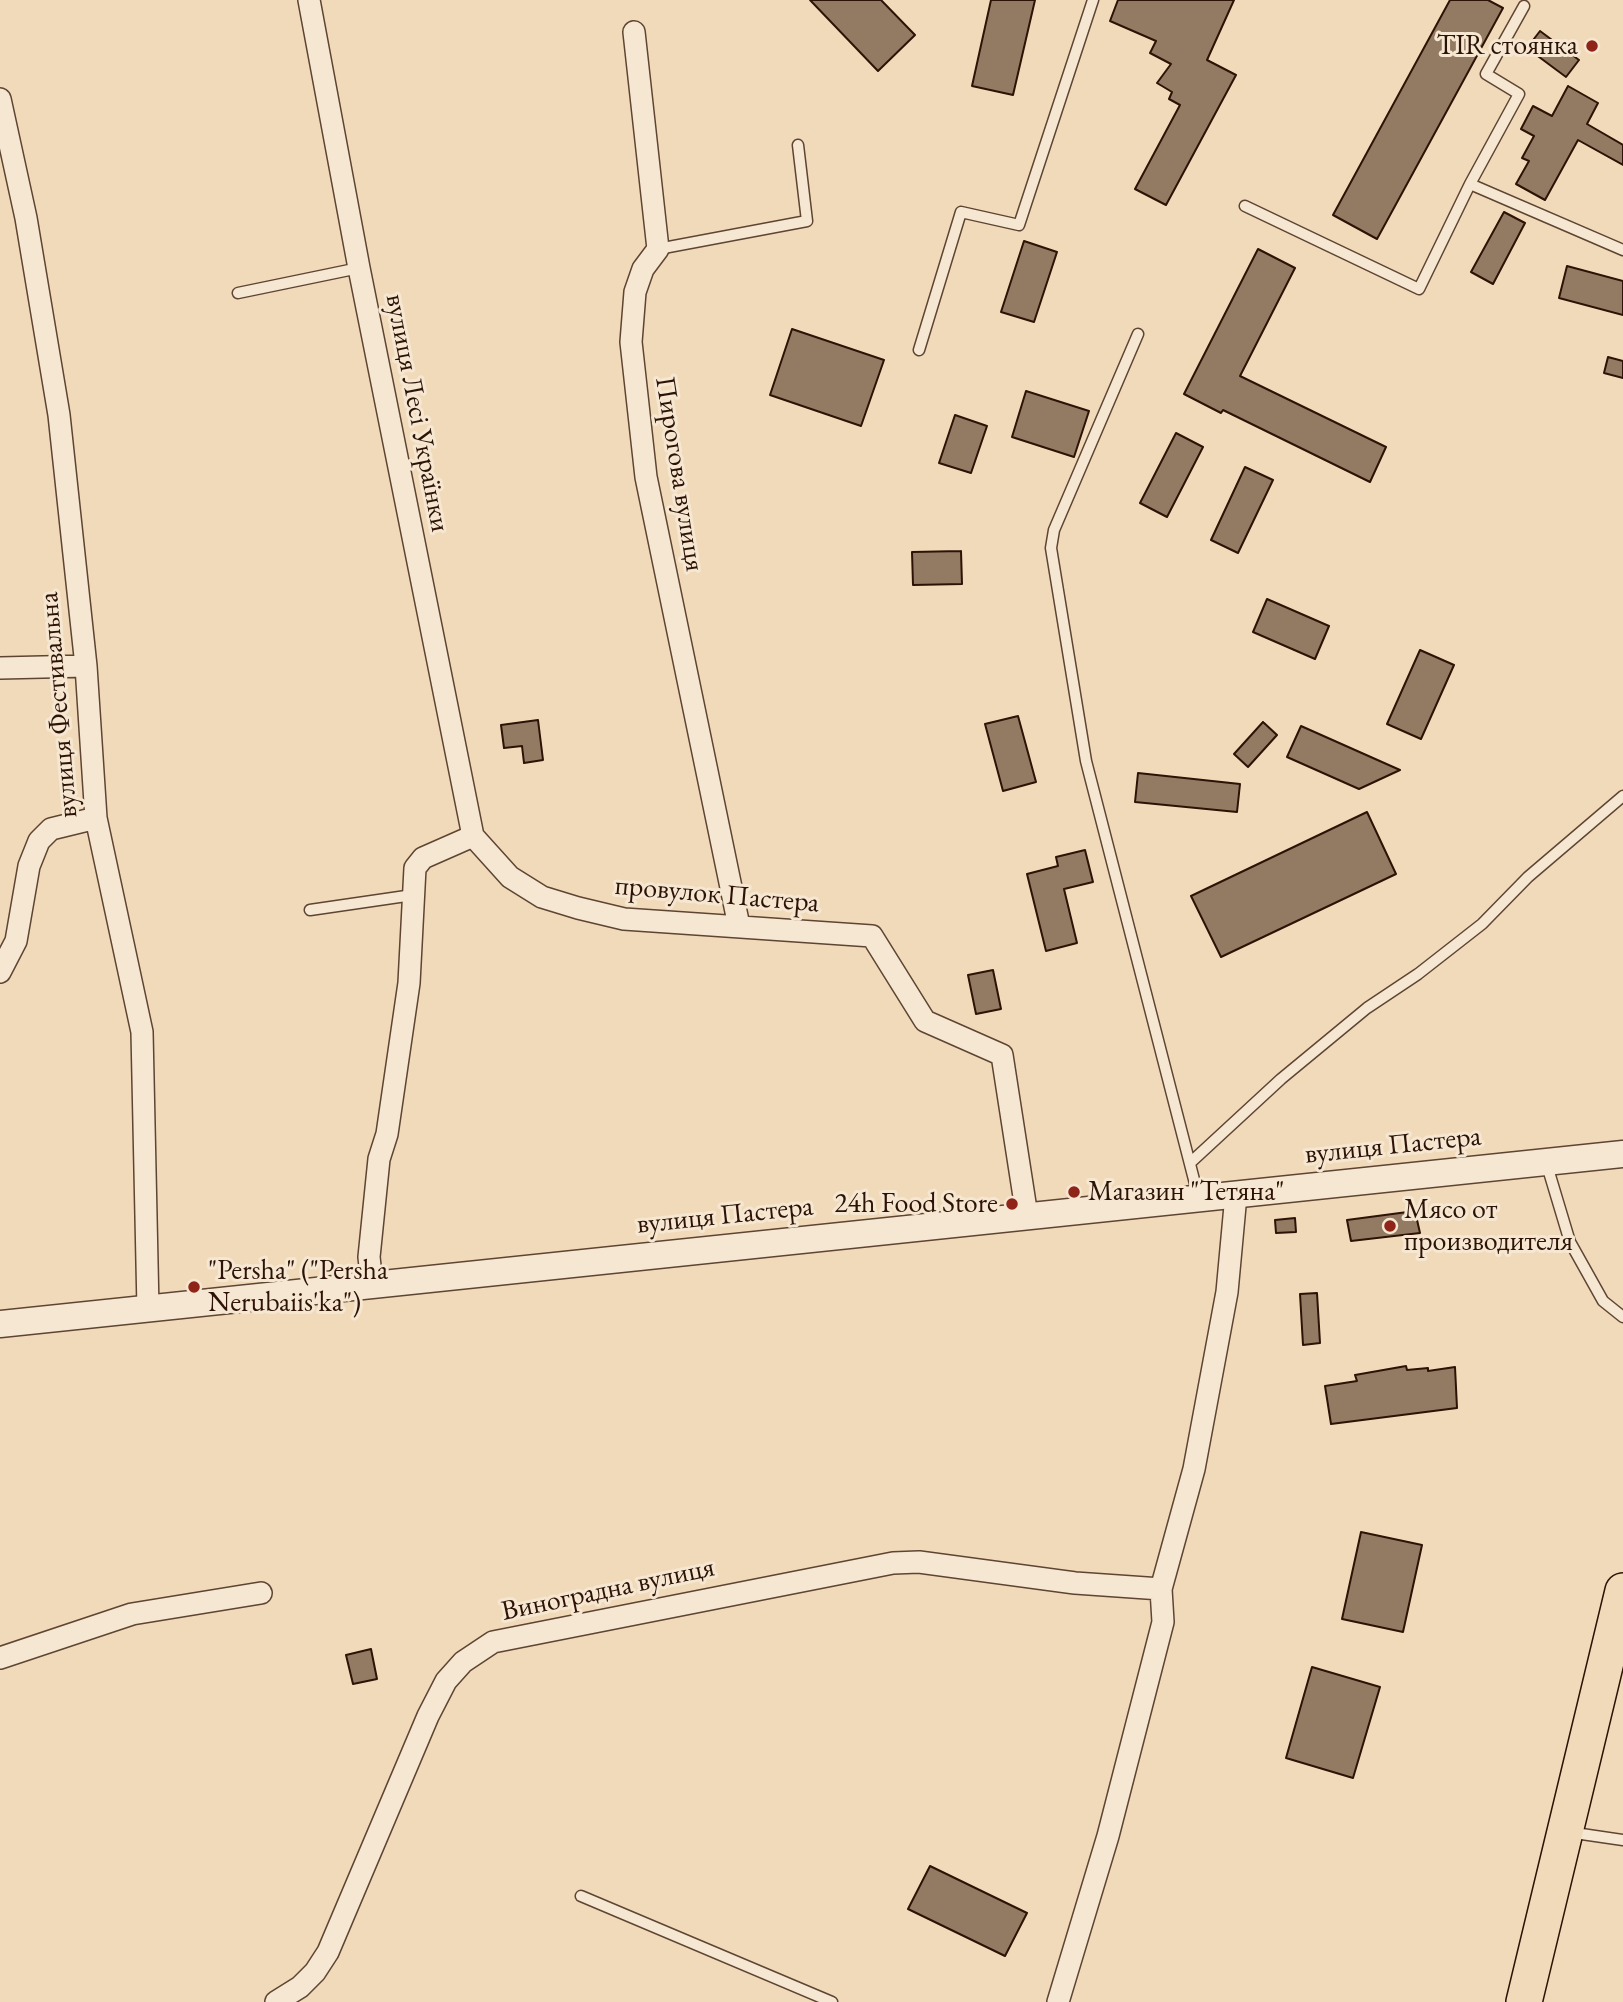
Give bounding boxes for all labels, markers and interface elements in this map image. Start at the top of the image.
place label: TIR стоянка [1437,29,1578,63]
marker: TIR стоянка [1584,38,1600,54]
street label: вулиця Лесі Українки [377,291,457,535]
street label: Пирогова вулиця [647,374,711,574]
street label: вулиця Фестивальна [32,591,86,819]
street label: провулок Пастера [613,869,821,921]
street label: вулиця Пастера [1303,1120,1483,1172]
place label: Магазин "Тетяна" [1088,1175,1285,1209]
marker: Магазин "Тетяна" [1066,1184,1082,1200]
place label: 24h Food Store [834,1187,998,1221]
street label: вулиця Пастера [635,1190,815,1242]
place label: Мясо от производителя [1404,1193,1573,1259]
marker: 24h Food Store [1004,1196,1020,1212]
marker: Мясо от производителя [1382,1218,1398,1234]
place label: "Persha" ("Persha Nerubaiis'ka") [208,1254,388,1320]
marker: "Persha" ("Persha Nerubaiis'ka") [186,1279,202,1295]
street label: Виноградна вулиця [498,1551,718,1629]

